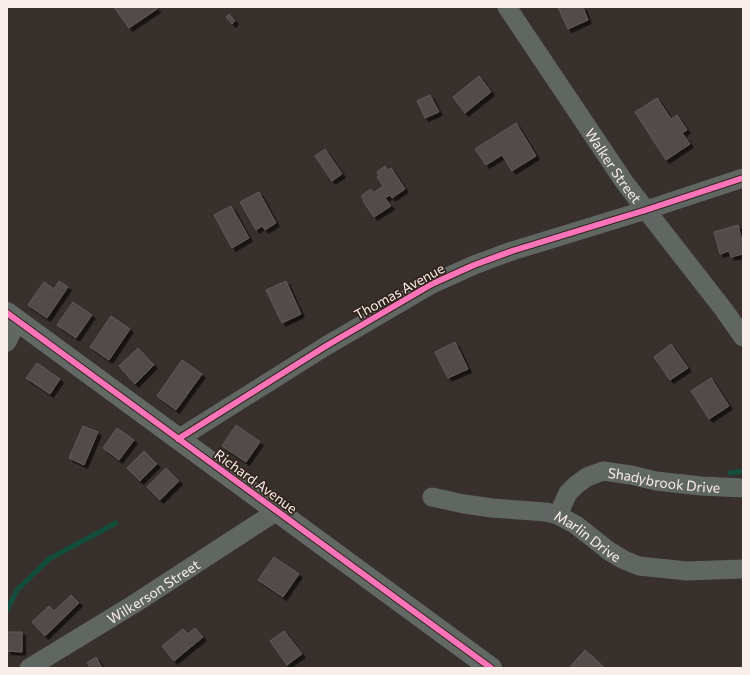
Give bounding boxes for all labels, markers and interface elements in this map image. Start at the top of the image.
street label: Walker Street [582,125,646,206]
street label: Thomas Avenue [351,259,447,323]
street label: Richard Avenue [211,445,301,517]
street label: Shadybrook Drive [607,463,721,495]
street label: Marlin Drive [552,506,624,565]
street label: Wilkerson Street [104,555,203,627]

